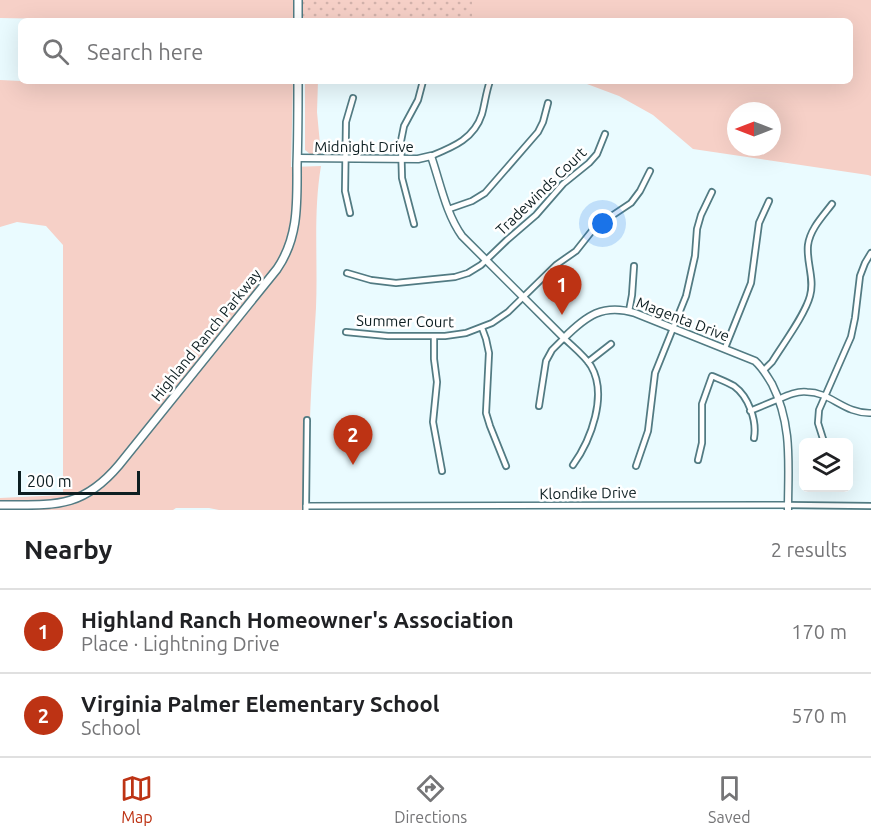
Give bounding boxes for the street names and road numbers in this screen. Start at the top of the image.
street label: Midnight Drive [314,138,414,155]
street label: Tradewinds Court [492,144,590,238]
street label: Highland Ranch Parkway [148,266,264,404]
street label: Magenta Drive [634,293,732,345]
street label: Summer Court [356,312,454,330]
street label: Klondike Drive [539,484,637,502]

